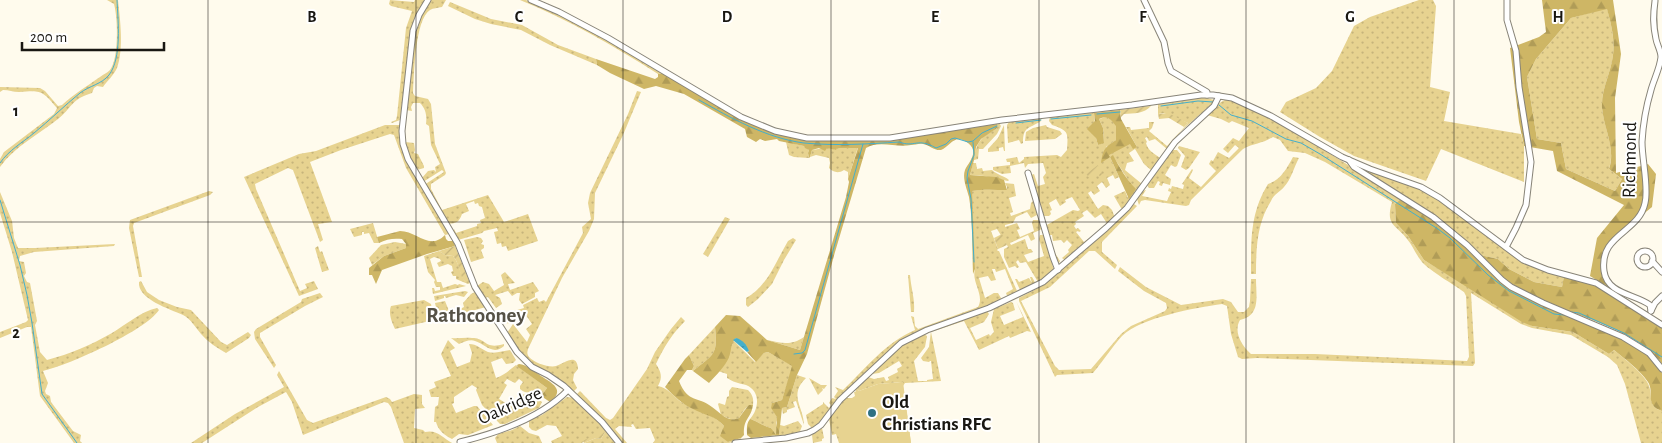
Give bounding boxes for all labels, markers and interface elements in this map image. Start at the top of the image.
text: B [307,9,317,25]
text: C [515,9,524,25]
text: D [722,9,733,25]
text: E [931,9,939,25]
text: F [1139,9,1147,25]
text: G [1345,9,1355,25]
text: H [1552,9,1564,25]
scale bar [22,20,165,52]
text: 200 m [30,30,67,45]
text: 1 [13,103,19,119]
street label: Richmond [1620,122,1640,198]
district label: Rathcooney [426,305,526,326]
text: 2 [12,325,20,341]
street label: Oakridge [475,383,545,429]
place label: Old Christians RFC [882,393,991,434]
marker: Old Christians RFC [866,407,878,419]

